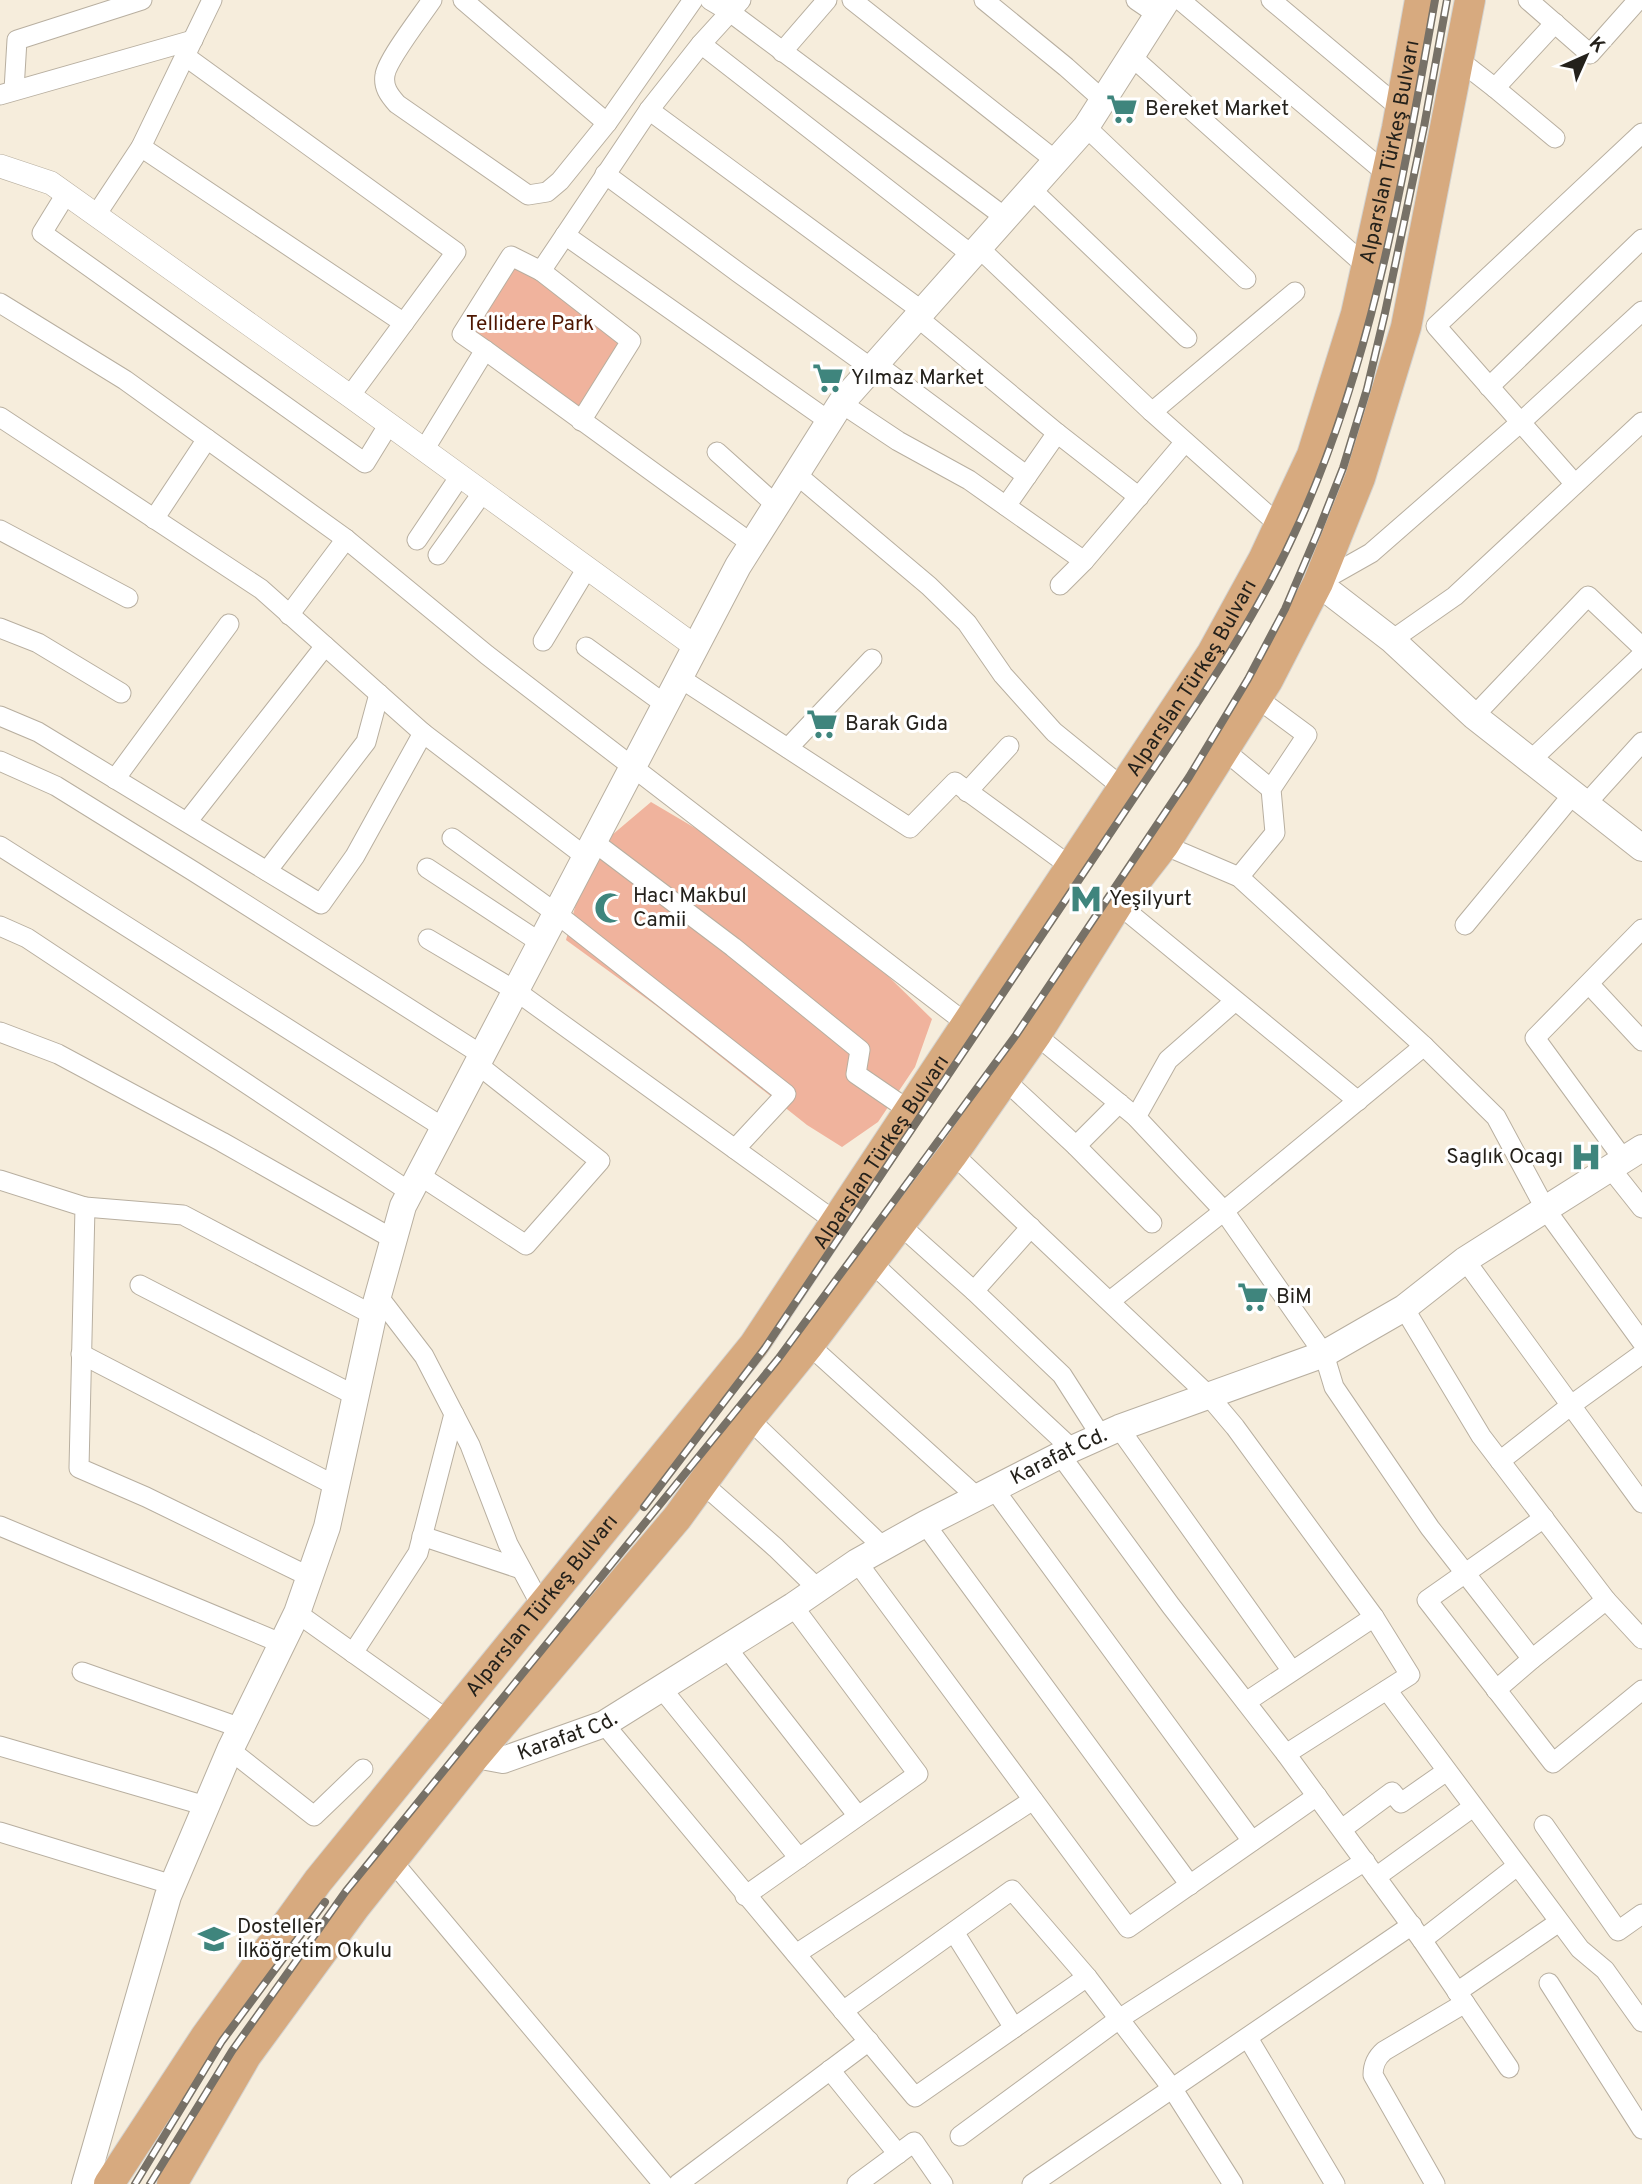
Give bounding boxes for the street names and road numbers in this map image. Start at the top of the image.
street label: Alparslan Türkeş Bulvarı [1354,38,1426,267]
street label: Alparslan Türkeş Bulvarı [1120,575,1263,782]
street label: Alparslan Türkeş Bulvarı [807,1050,956,1255]
street label: Karafat Cd. [1006,1422,1111,1492]
street label: Alparslan Türkeş Bulvarı [460,1509,624,1703]
street label: Karafat Cd. [514,1705,623,1767]

